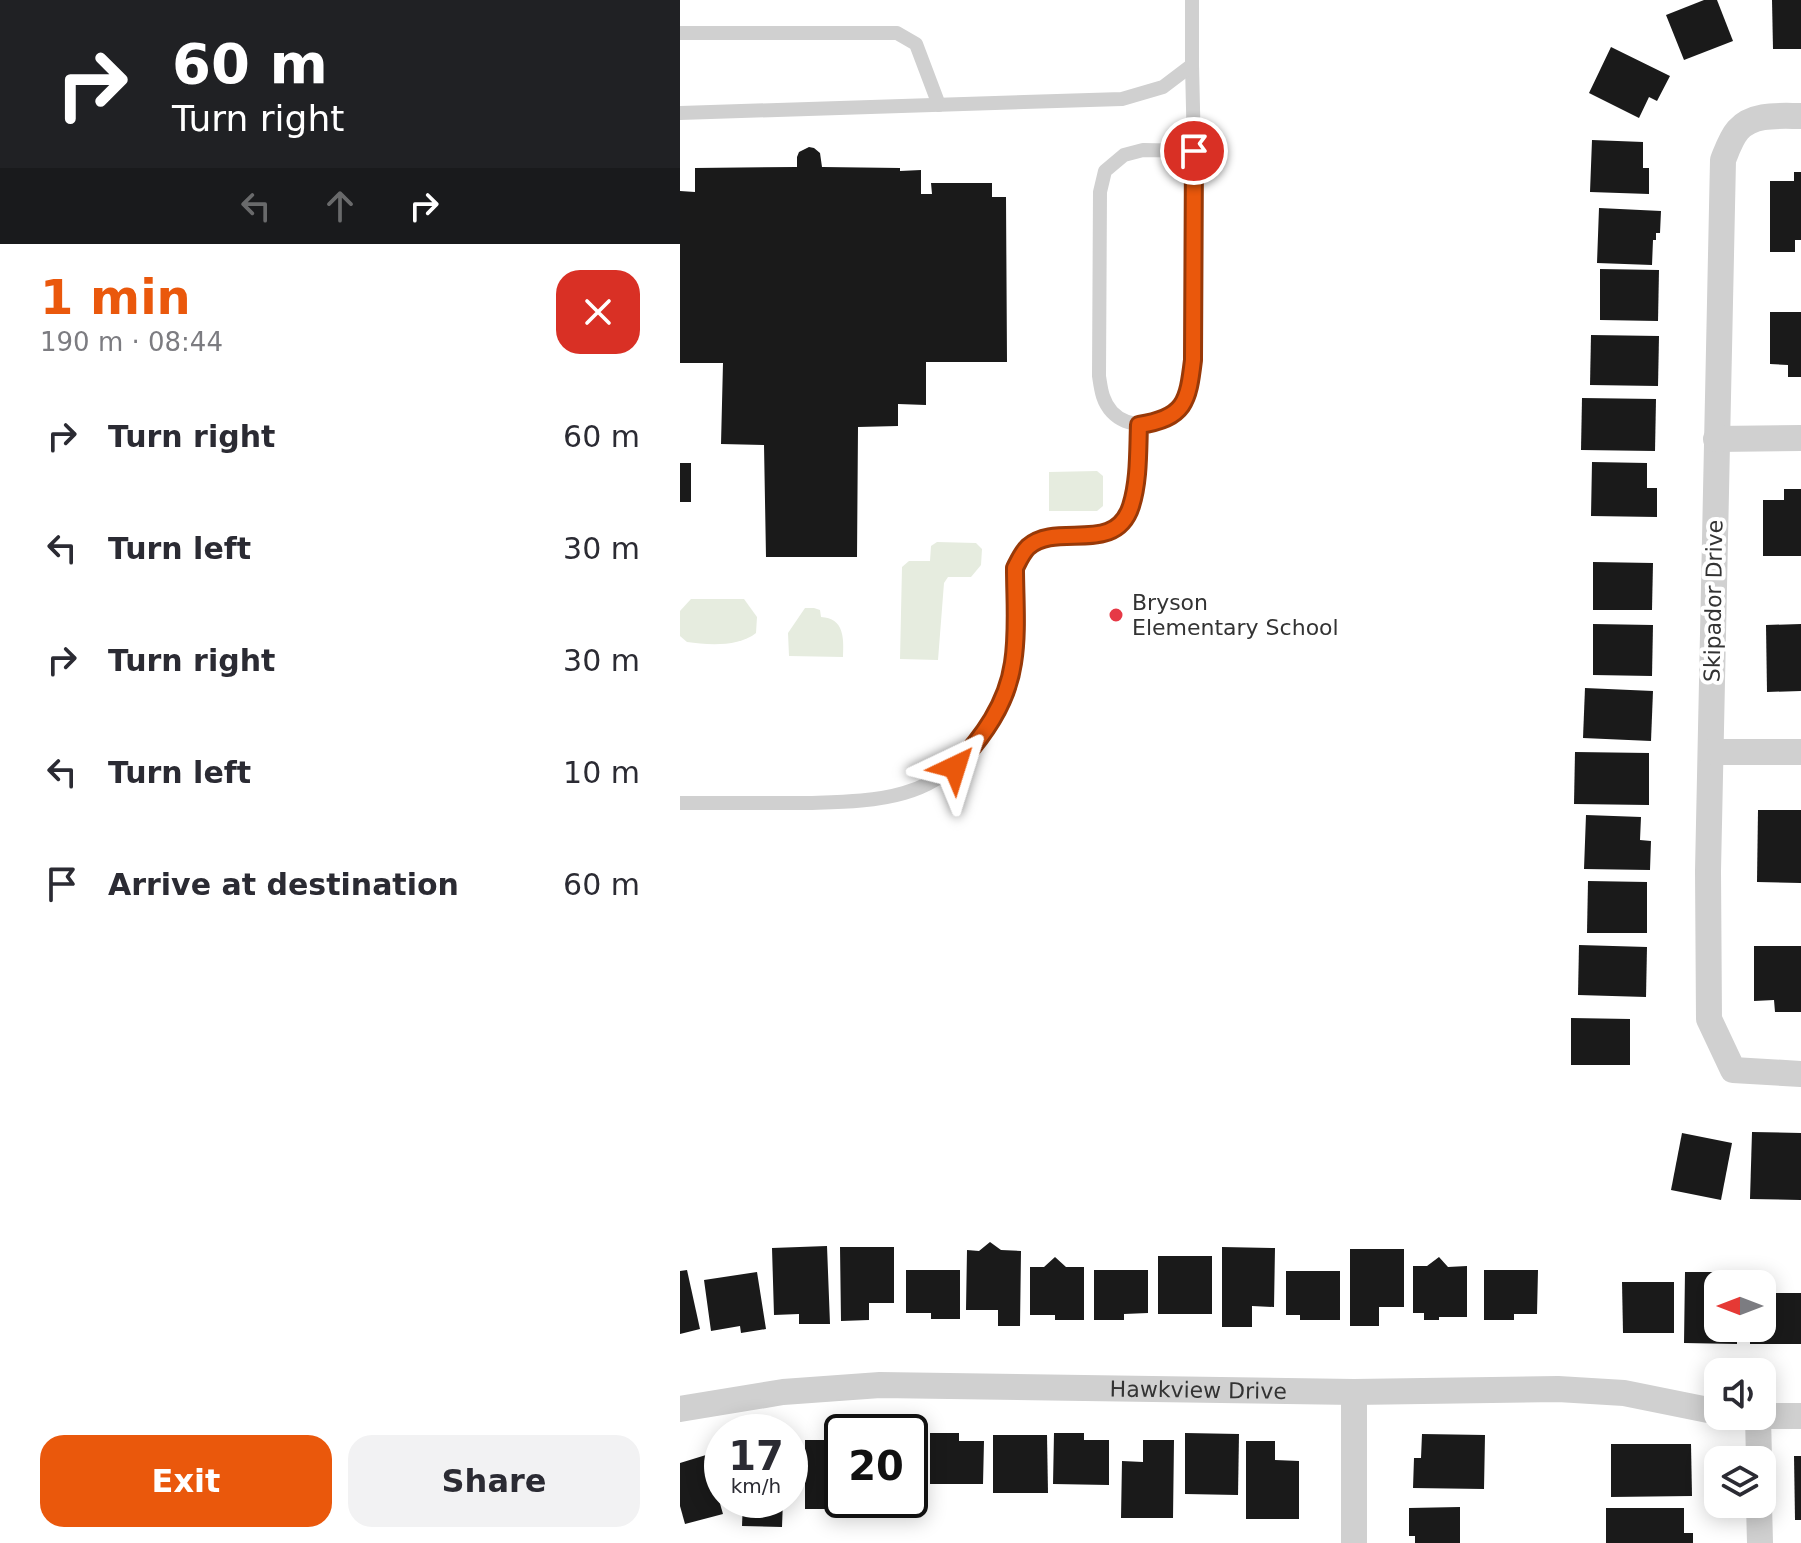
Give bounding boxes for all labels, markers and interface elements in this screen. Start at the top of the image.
text: 60 m [172,31,328,96]
icon: right [40,32,144,136]
text: Turn right [172,98,344,139]
pin [1160,117,1228,185]
icon: arrive [1172,129,1216,173]
icon: left [234,184,278,228]
icon: ahead [318,184,362,228]
icon: right [402,184,446,228]
text: 1 min [40,269,191,325]
button: close [556,270,640,354]
text: 190 m · 08:44 [40,327,223,357]
icon: right [40,414,84,458]
text: Turn right [108,419,275,454]
text: 60 m [563,419,640,454]
street label: Skipador Drive [1700,520,1727,682]
icon: left [40,526,84,570]
text: Turn left [108,531,251,566]
text: 30 m [563,531,640,566]
place label: Bryson Elementary School [1132,590,1339,640]
marker: Bryson Elementary School [1107,606,1125,624]
icon: right [40,638,84,682]
text: Turn right [108,643,275,678]
text: 30 m [563,643,640,678]
position arrow [913,725,997,809]
icon: left [40,750,84,794]
text: Turn left [108,755,251,790]
text: 10 m [563,755,640,790]
icon: arrive [40,862,84,906]
text: Arrive at destination [108,867,459,902]
text: 60 m [563,867,640,902]
north arrow [1704,1270,1776,1342]
map controls [1704,1270,1776,1518]
button: sound [1704,1358,1776,1430]
street label: Hawkview Drive [1110,1376,1287,1404]
speed limit sign: 20 [824,1414,928,1518]
text: 17 [728,1433,784,1479]
button: Exit [40,1435,332,1527]
button: Share [348,1435,640,1527]
button: layers [1704,1446,1776,1518]
text: km/h [731,1474,781,1498]

